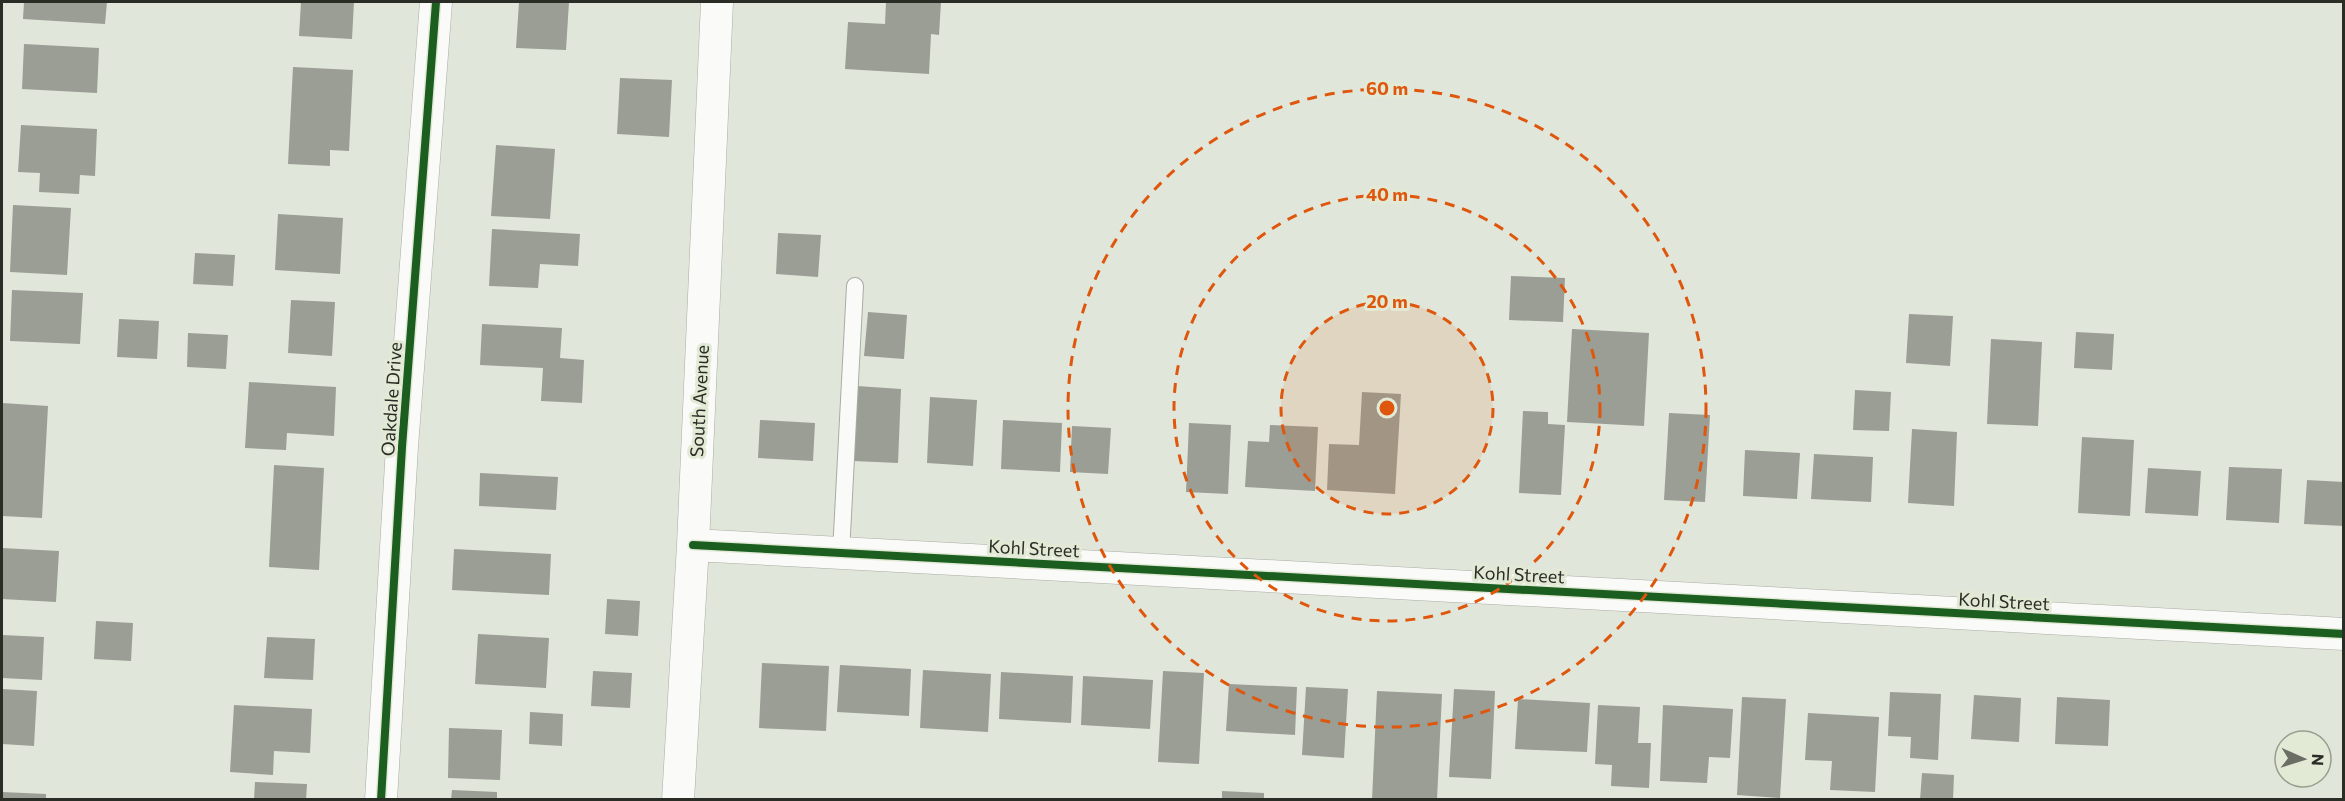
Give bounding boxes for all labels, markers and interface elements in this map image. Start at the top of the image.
text: 60 m [1366,77,1408,99]
text: 40 m [1366,183,1408,205]
text: 20 m [1366,290,1408,312]
street label: Oakdale Drive [376,341,406,457]
street label: South Avenue [685,344,713,458]
centre of rings [1377,398,1397,418]
street label: Kohl Street [988,535,1080,561]
street label: Kohl Street [1473,561,1565,587]
street label: Kohl Street [1958,588,2050,614]
north arrow [2273,729,2333,789]
text: N [2309,753,2328,766]

